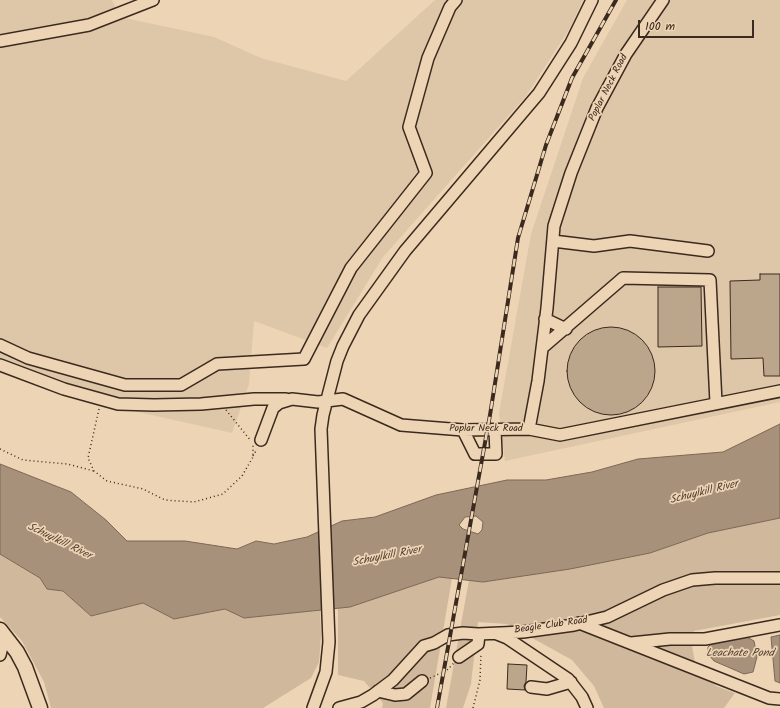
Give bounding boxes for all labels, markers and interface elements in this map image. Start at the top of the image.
scale bar [640,12,756,38]
text: 100 m [645,17,675,36]
street label: Poplar Neck Road [587,52,631,124]
street label: Poplar Neck Road [449,423,523,435]
water label: Schuylkill River [669,478,739,508]
water label: Schuylkill River [25,521,93,563]
water label: Schuylkill River [352,544,422,570]
street label: Beagle Club Road [514,615,588,637]
water label: Leachate Pond [706,647,774,661]

